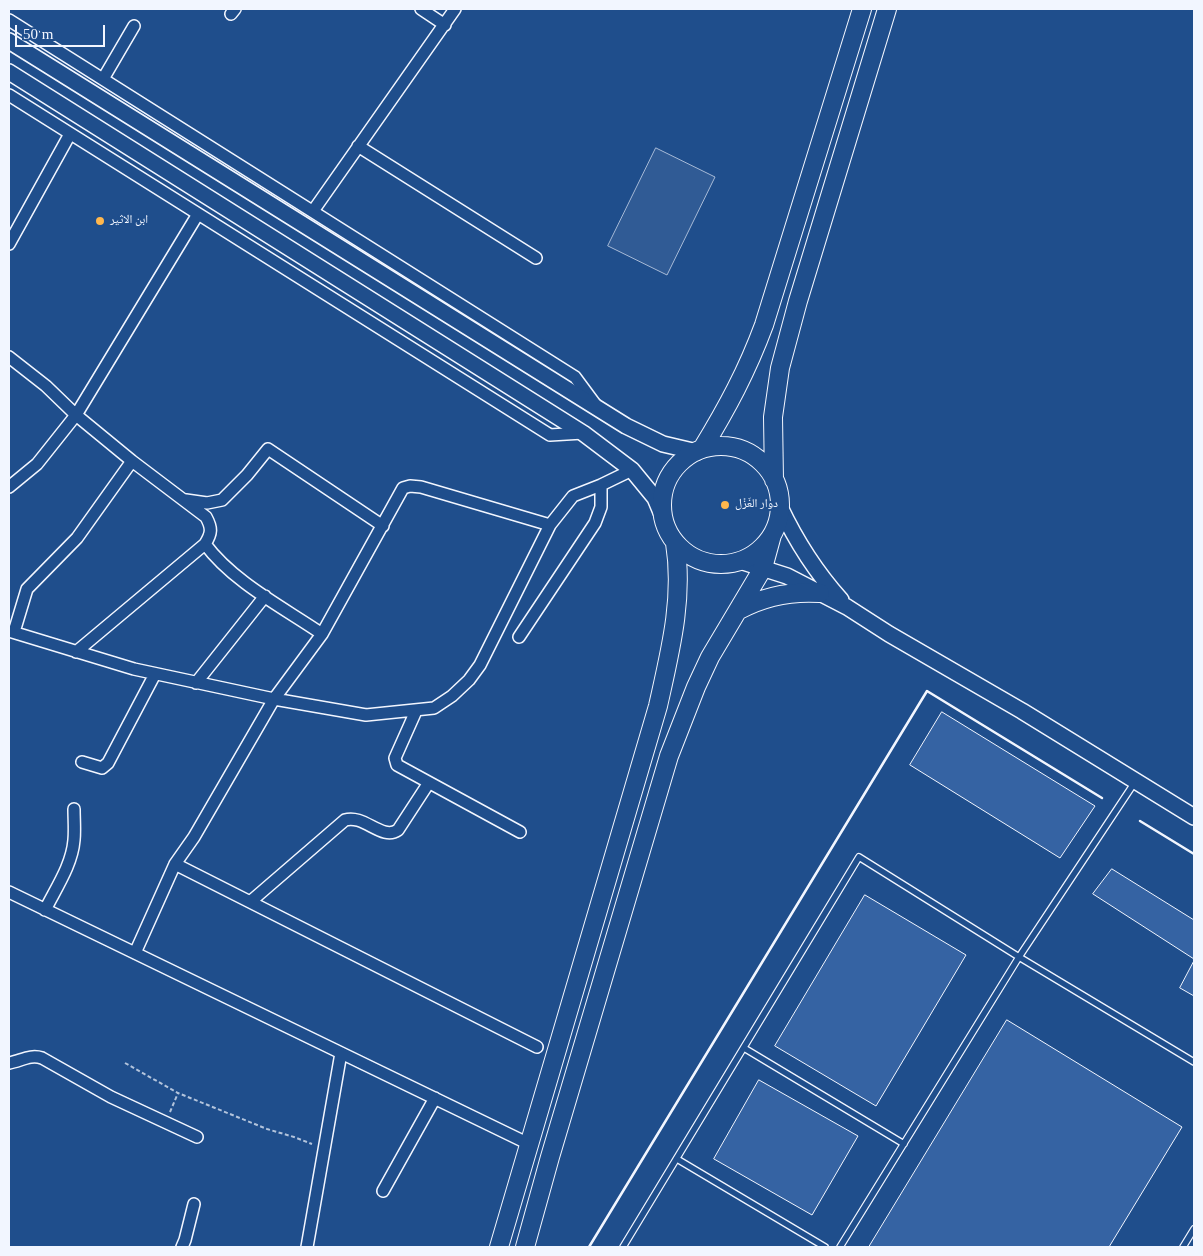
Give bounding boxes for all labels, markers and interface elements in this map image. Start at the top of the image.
scale bar [18,15,108,47]
text: 50 m [23,26,53,42]
place label: ابن الاثير [110,214,148,228]
marker: ابن الاثير [94,215,106,227]
place label: دوار الغَزْل [735,498,778,512]
marker: دوار الغَزْل [719,499,731,511]

